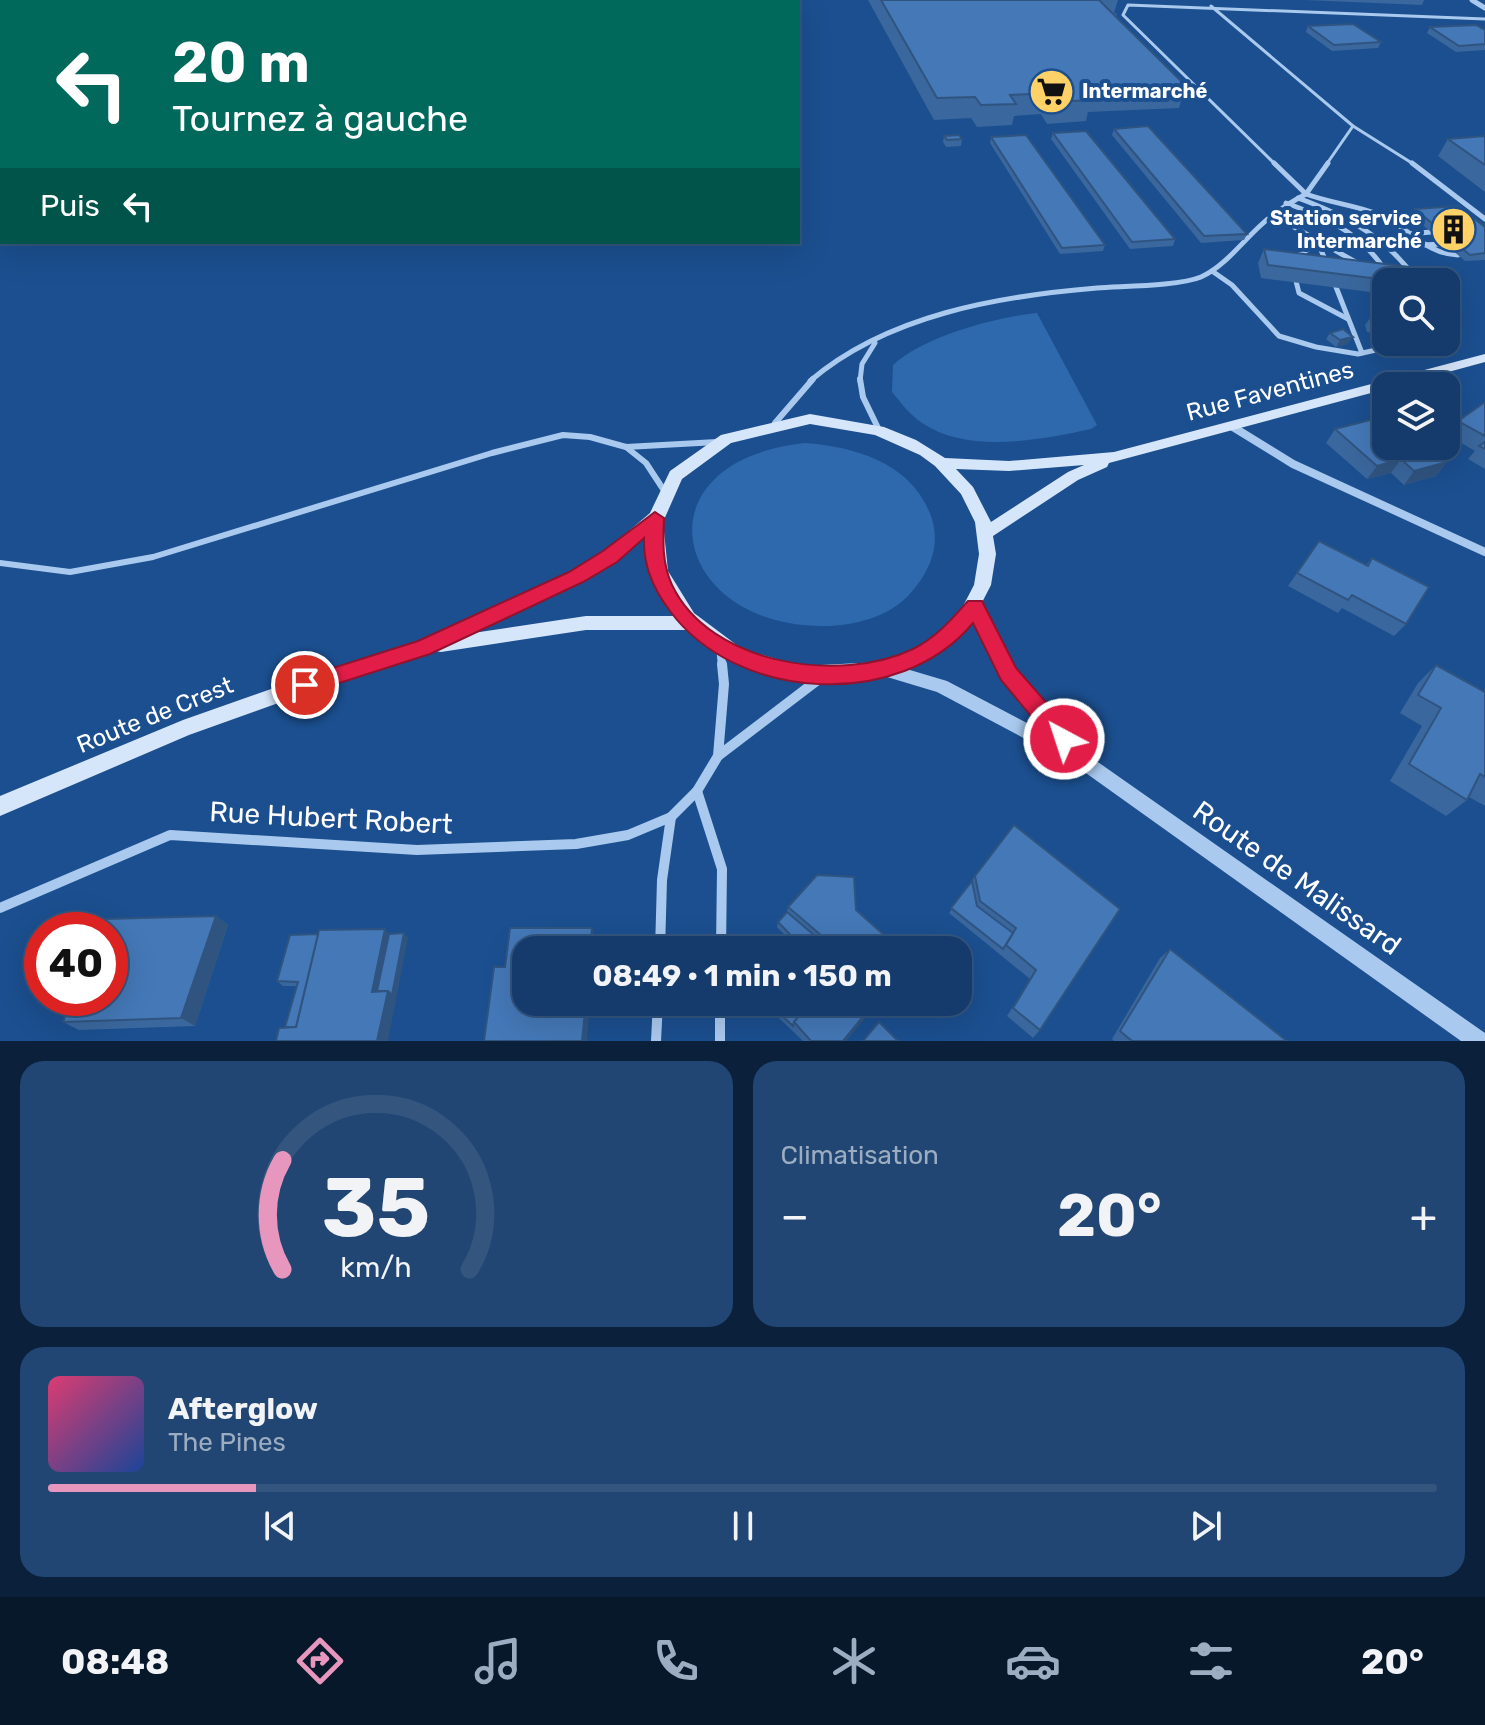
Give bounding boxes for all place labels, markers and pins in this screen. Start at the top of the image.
supermarket icon: Intermarché [1027,67,1075,115]
place label: Intermarché [1082,79,1207,103]
place label: Station service Intermarché [1270,206,1422,253]
building icon: Station service Intermarché [1429,206,1477,254]
pin [271,651,339,719]

